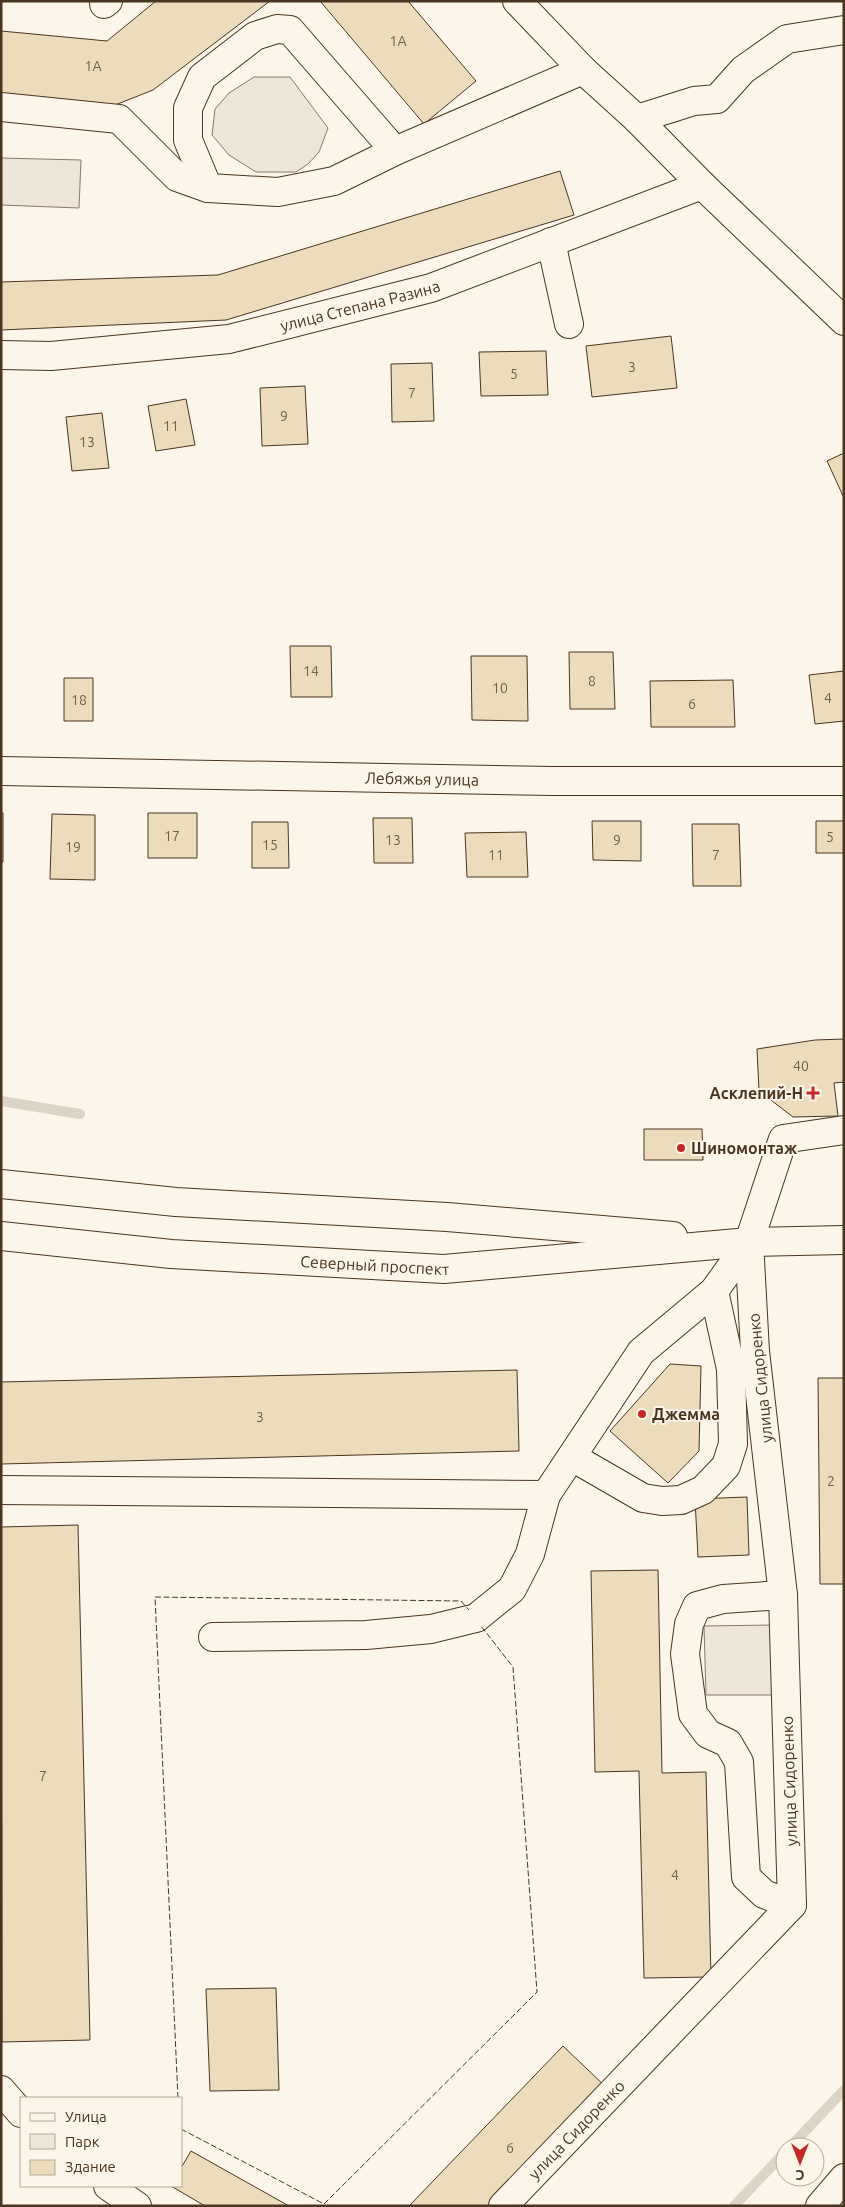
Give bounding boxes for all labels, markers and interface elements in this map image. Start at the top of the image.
house number: 1А [390,33,407,49]
house number: 1А [85,58,102,74]
street label: улица Степана Разина [278,276,443,335]
house number: 3 [628,359,636,375]
house number: 5 [510,366,518,382]
house number: 7 [408,385,416,401]
house number: 9 [280,408,288,424]
house number: 11 [163,418,179,434]
house number: 13 [79,434,95,450]
house number: 14 [303,663,319,679]
house number: 8 [588,673,596,689]
house number: 10 [492,680,508,696]
house number: 4 [824,690,832,706]
house number: 18 [71,692,87,708]
house number: 6 [688,696,696,712]
street label: Лебяжья улица [365,769,479,789]
house number: 17 [164,828,180,844]
house number: 5 [826,829,834,845]
house number: 13 [385,832,401,848]
house number: 9 [613,832,621,848]
house number: 15 [262,837,278,853]
house number: 19 [65,839,81,855]
house number: 11 [488,847,504,863]
house number: 7 [712,847,720,863]
house number: 40 [793,1058,809,1074]
place label: Асклепий-Н [710,1084,803,1102]
marker: Асклепий-Н [807,1087,819,1099]
place label: Шиномонтаж [691,1139,797,1157]
marker: Шиномонтаж [675,1142,687,1154]
street label: Северный проспект [300,1252,450,1278]
street label: улица Сидоренко [744,1312,776,1444]
place label: Джемма [652,1405,720,1423]
marker: Джемма [636,1408,648,1420]
house number: 3 [256,1409,264,1425]
house number: 2 [827,1473,835,1489]
street label: улица Сидоренко [778,1716,800,1846]
house number: 7 [39,1768,47,1784]
house number: 4 [671,1867,679,1883]
street label: улица Сидоренко [525,2076,628,2183]
legend [20,2097,182,2187]
text: Улица [65,2108,107,2125]
text: Парк [65,2133,100,2150]
north arrow [775,2137,825,2187]
house number: 6 [506,2140,514,2156]
text: Здание [65,2158,116,2175]
text: С [795,2167,804,2183]

